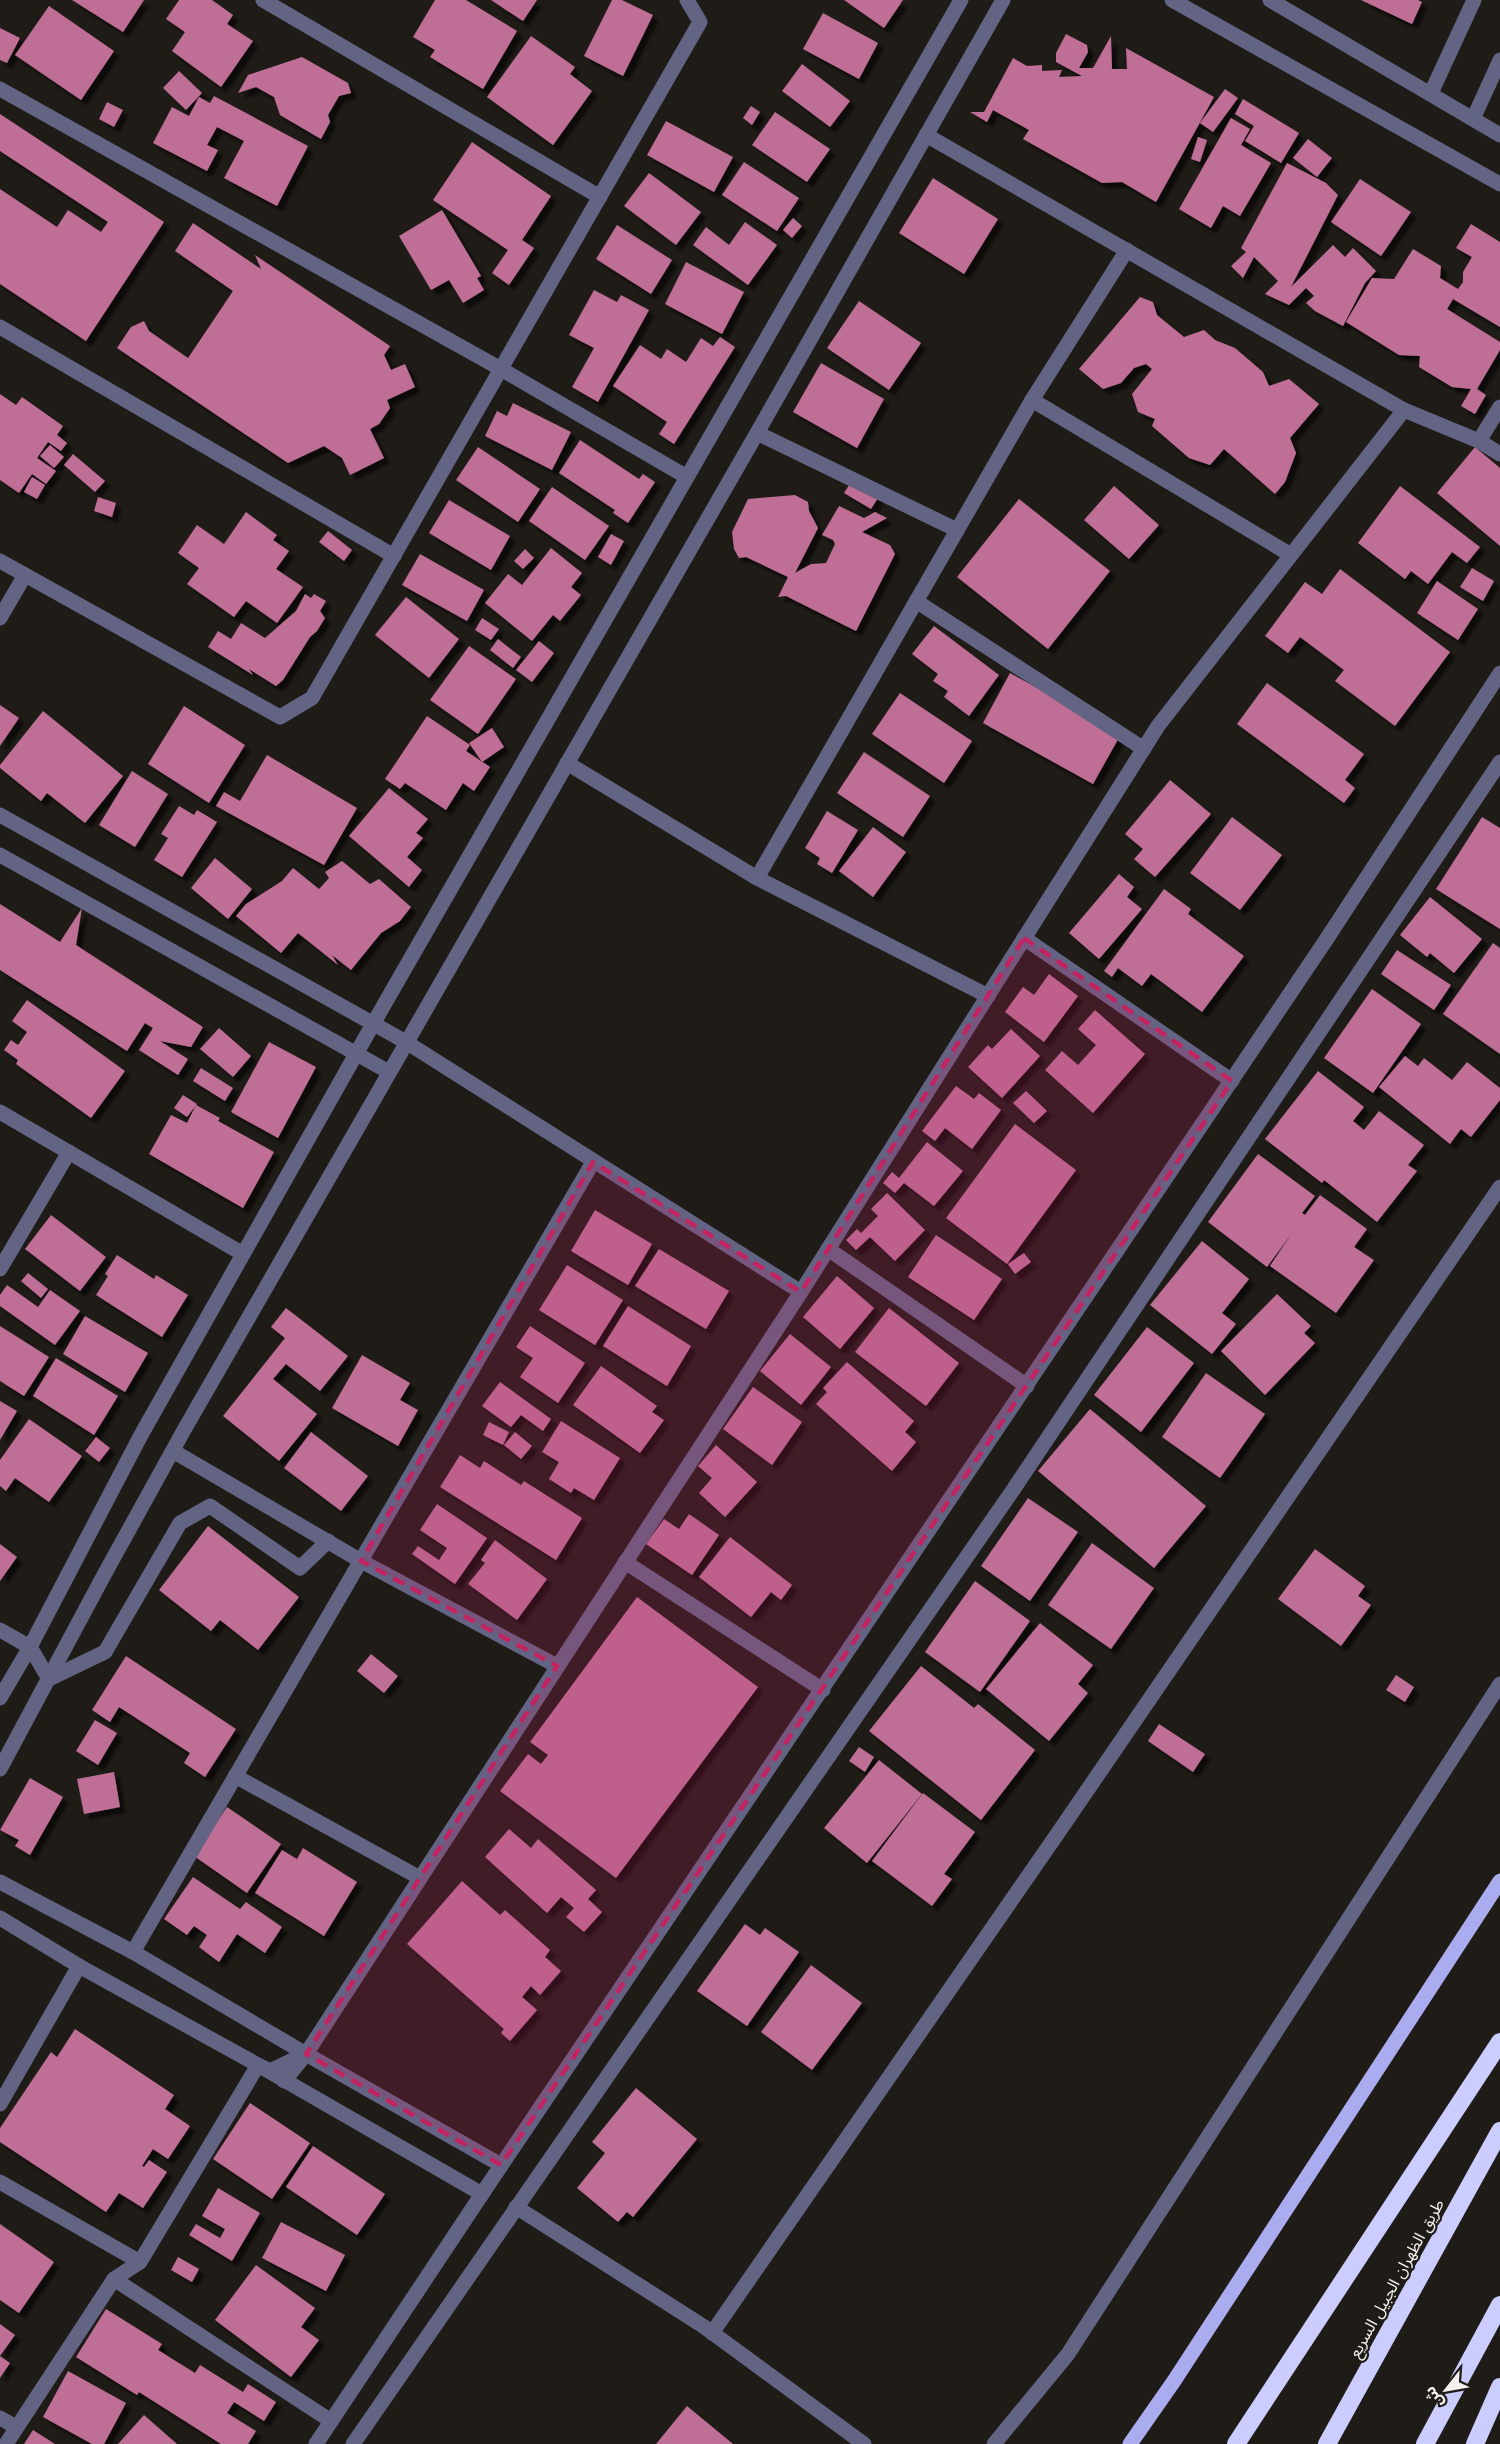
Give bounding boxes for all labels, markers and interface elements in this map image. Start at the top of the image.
street label: طريق الظهران الجبيل السريع [1344,2195,1451,2362]
north arrow [1416,2360,1476,2420]
text: ش [1419,2383,1447,2412]

